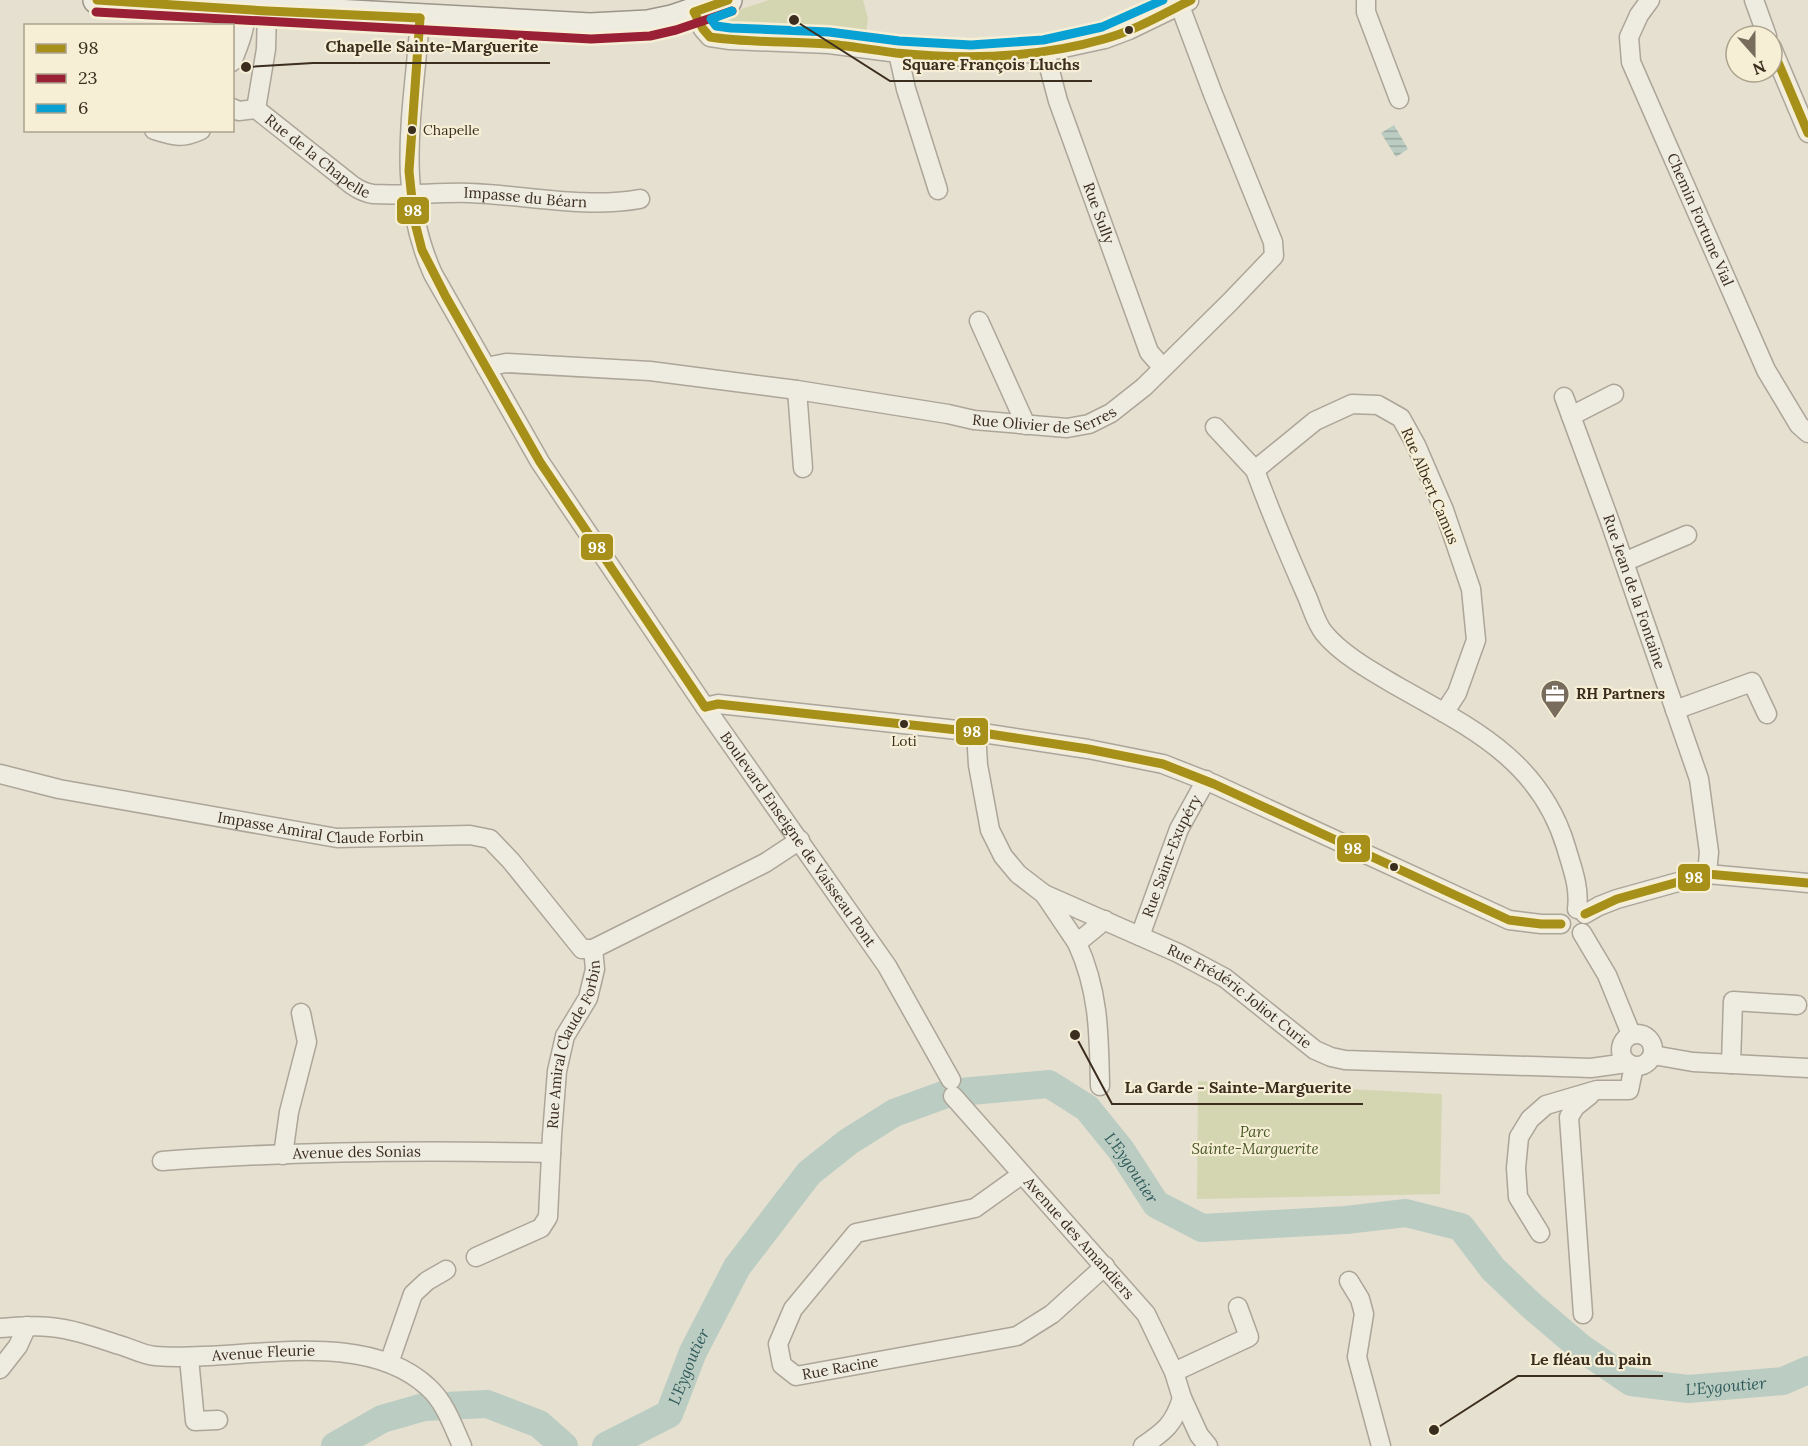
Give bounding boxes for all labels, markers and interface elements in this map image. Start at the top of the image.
legend [24,24,234,132]
unlabelled marker [1123,24,1135,36]
north arrow [1724,24,1784,84]
callout: Chapelle Sainte-Marguerite [313,29,550,63]
text: 98 [78,36,99,59]
text: Chapelle Sainte-Marguerite [326,36,539,56]
callout: Square François Lluchs [890,47,1092,81]
text: Square François Lluchs [902,54,1080,74]
text: N [1750,56,1769,80]
text: 23 [78,66,97,89]
text: 6 [78,96,88,119]
street label: Rue de la Chapelle [261,110,373,202]
place label: Chapelle [423,121,480,139]
marker: Chapelle [406,124,418,136]
street label: Chemin Fortune Vial [1663,150,1738,289]
street label: Rue Sully [1079,180,1119,246]
street label: Impasse du Béarn [463,183,587,211]
line badge: 98 [396,196,430,225]
text: 98 [404,200,422,220]
street label: Rue Olivier de Serres [971,402,1120,437]
street label: Rue Albert Camus [1397,425,1464,547]
street label: Rue Jean de la Fontaine [1599,512,1670,671]
line badge: 98 [580,533,614,561]
text: 98 [588,537,606,557]
office icon: RH Partners [1539,678,1571,720]
place label: RH Partners [1576,684,1665,703]
line badge: 98 [955,717,989,746]
marker: Loti [898,718,910,730]
text: 98 [963,721,981,741]
street label: Boulevard Enseigne de Vaisseau Pont [716,728,881,950]
place label: Loti [891,732,917,750]
street label: Rue Saint-Exupéry [1138,791,1205,920]
street label: Impasse Amiral Claude Forbin [216,807,424,847]
line badge: 98 [1336,834,1371,863]
text: 98 [1344,838,1362,858]
unlabelled marker [1388,861,1400,873]
line badge: 98 [1677,863,1711,892]
text: 98 [1685,867,1703,887]
street label: Rue Frédéric Joliot Curie [1164,939,1316,1053]
street label: Rue Amiral Claude Forbin [543,959,604,1130]
callout: La Garde - Sainte-Marguerite [1112,1070,1363,1104]
text: La Garde - Sainte-Marguerite [1125,1077,1352,1097]
park label: Parc Sainte-Marguerite [1191,1122,1319,1158]
water label: L'Eygoutier [1101,1128,1163,1207]
street label: Avenue des Sonias [291,1142,421,1163]
street label: Avenue des Amandiers [1019,1172,1139,1303]
water label: L'Eygoutier [664,1324,714,1407]
street label: Avenue Fleurie [210,1341,315,1365]
callout: Le fléau du pain [1518,1342,1663,1376]
text: Le fléau du pain [1530,1349,1652,1369]
street label: Rue Racine [800,1351,880,1384]
water label: L'Eygoutier [1685,1372,1768,1399]

